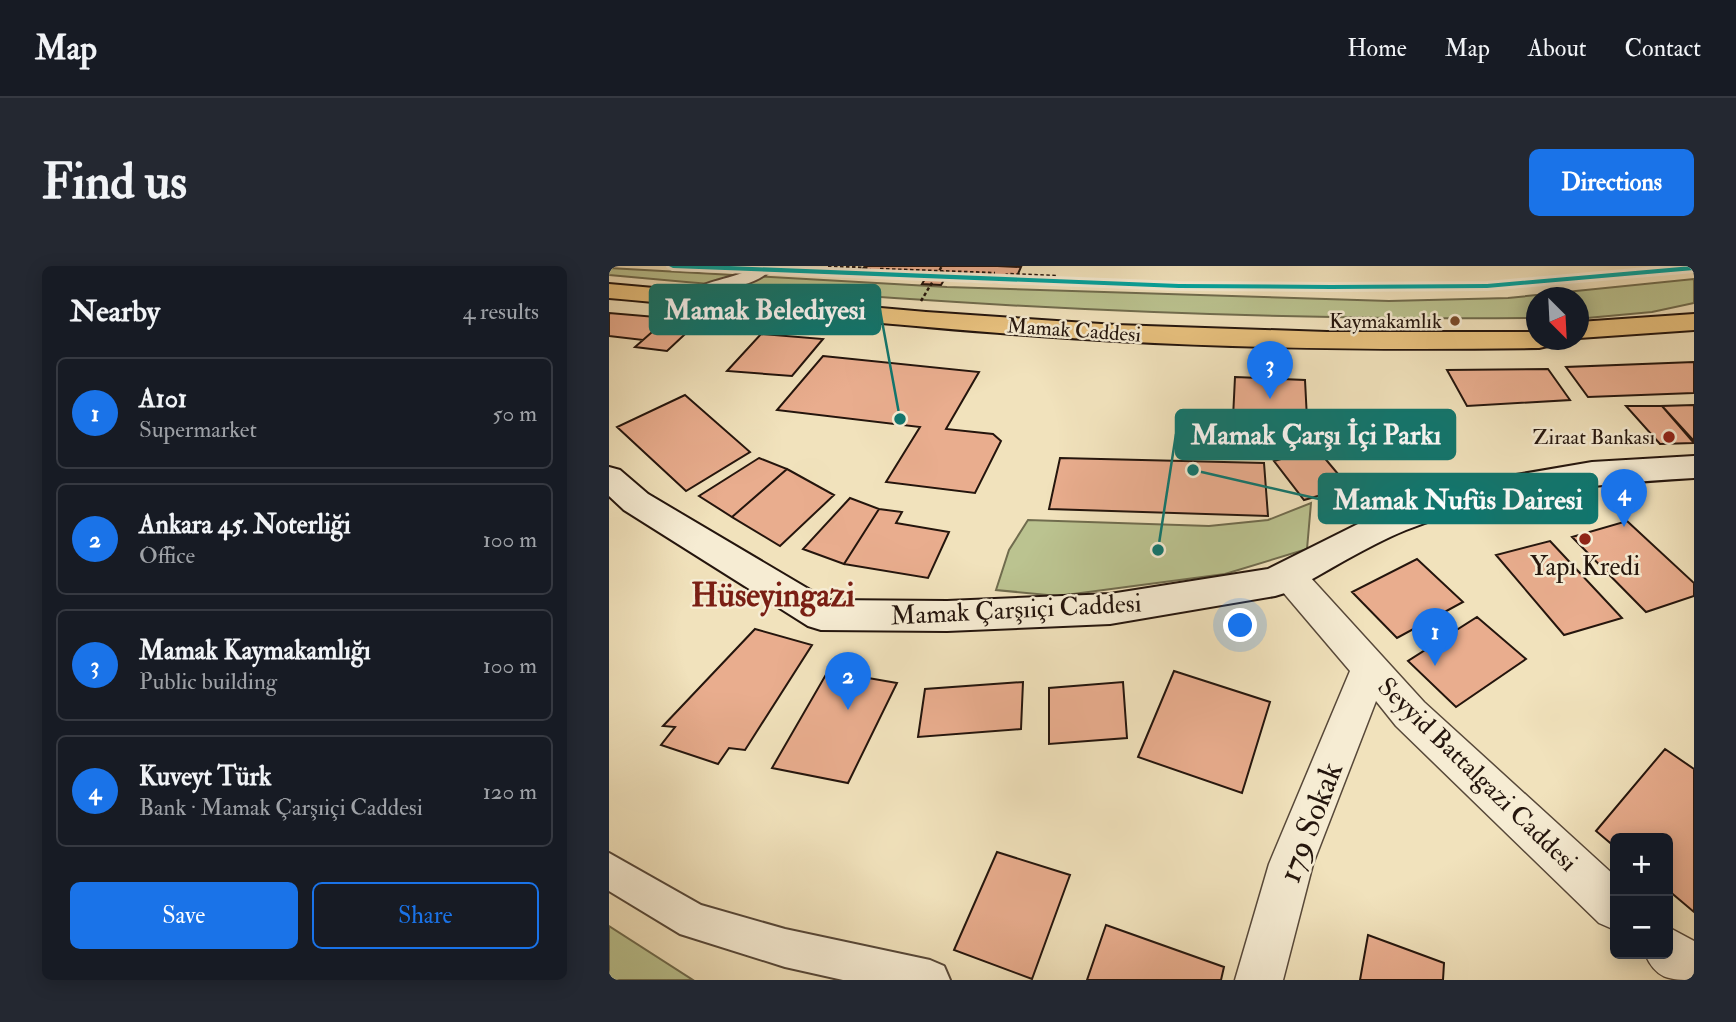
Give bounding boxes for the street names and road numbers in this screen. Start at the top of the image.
street label: Mamak Caddesi [1006,312,1142,349]
street label: Mamak Çarşıiçi Caddesi [890,587,1142,633]
street label: Seyyid Battalgazi Caddesi [1371,671,1584,879]
street label: 179 Sokak [1270,756,1352,888]

